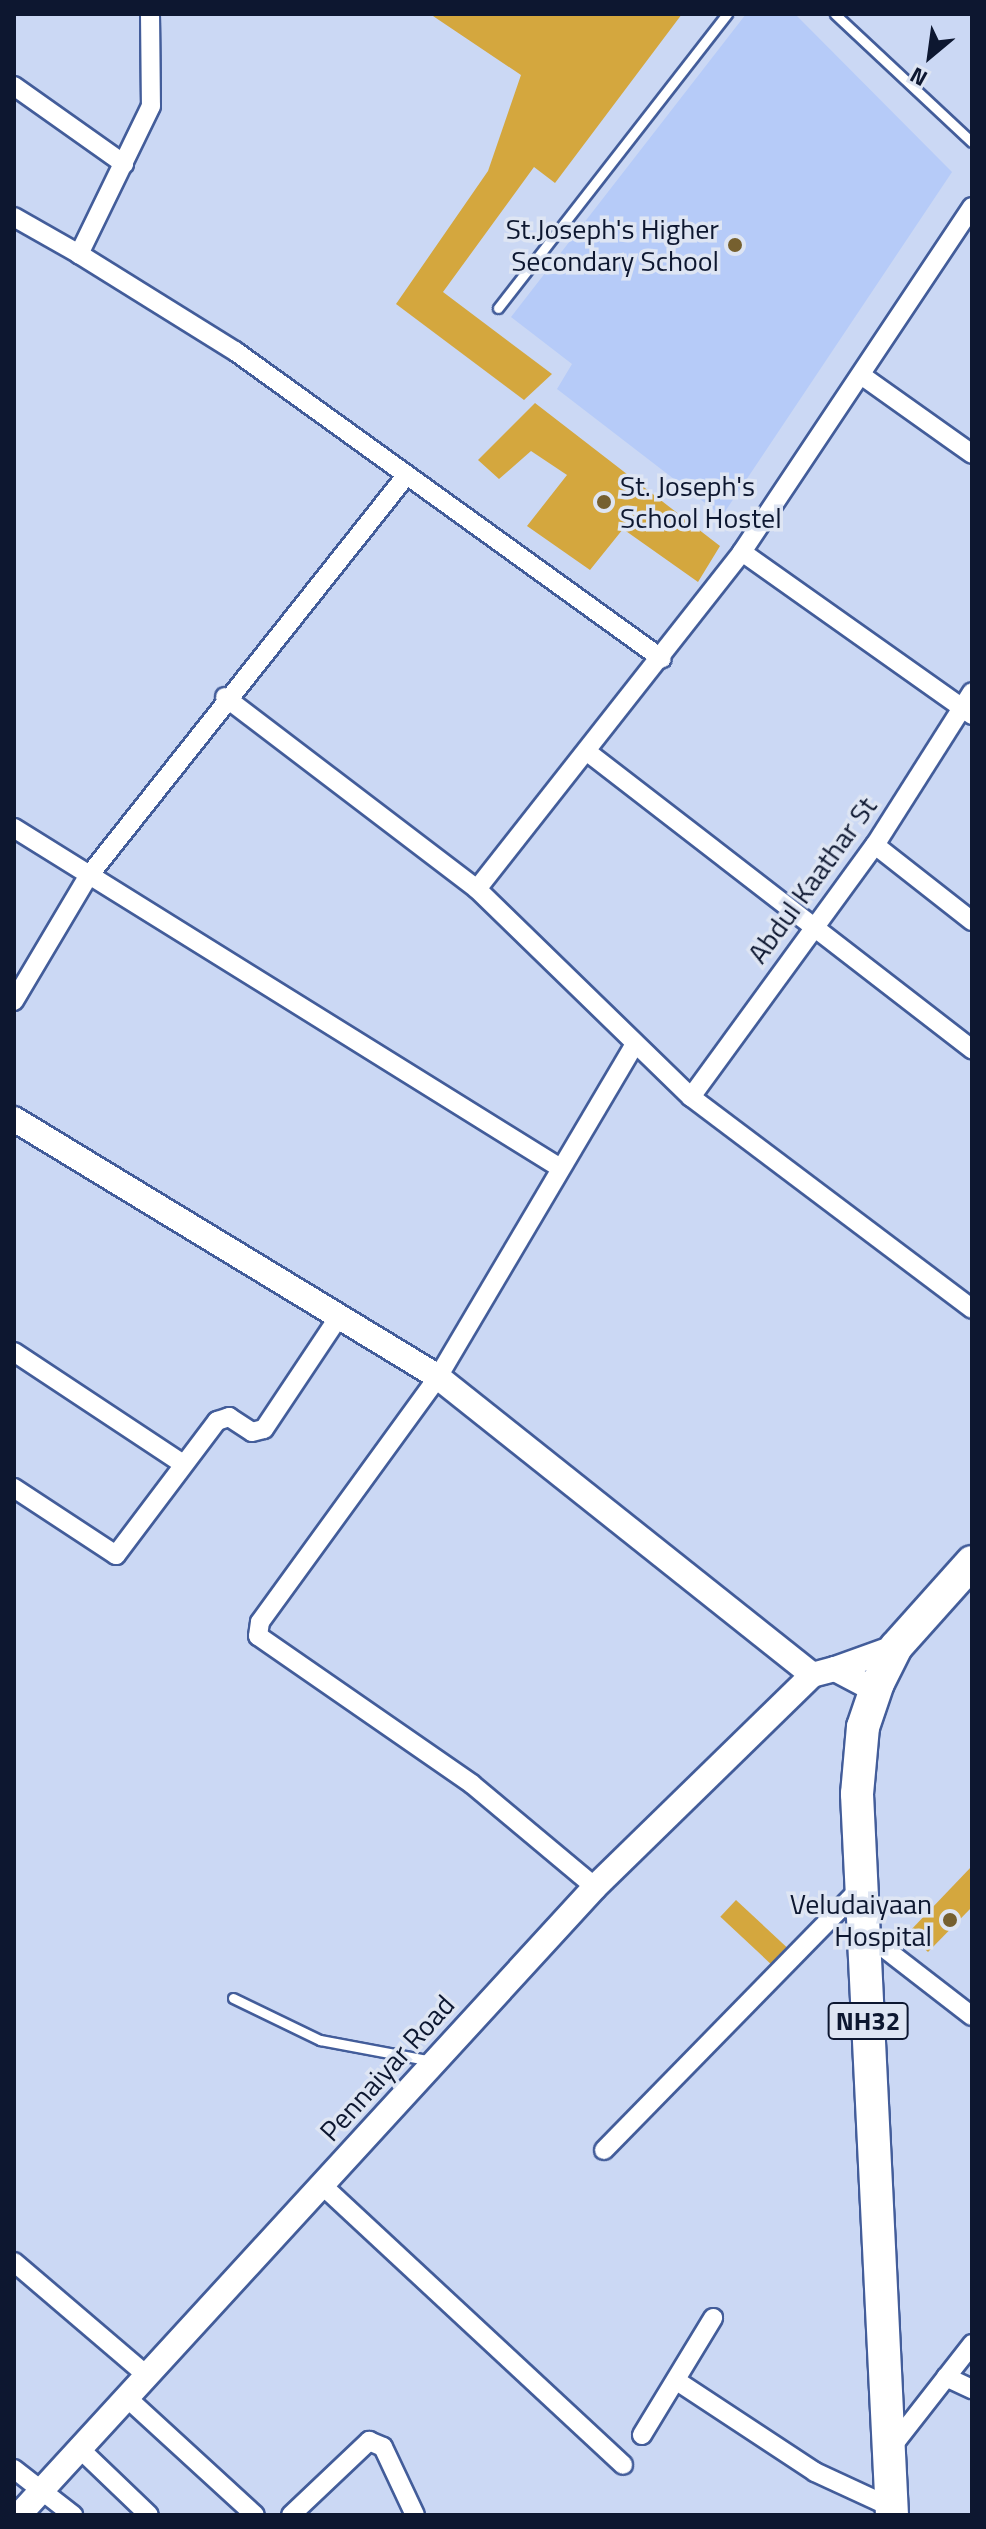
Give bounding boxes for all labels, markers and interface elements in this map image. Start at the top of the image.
north arrow [890,16,970,96]
text: N [903,58,933,96]
place label: St.Joseph's Higher Secondary School [506,212,719,278]
marker: St.Joseph's Higher Secondary School [726,236,744,254]
place label: St. Joseph's School Hostel [620,469,782,535]
marker: St. Joseph's School Hostel [595,493,613,511]
street label: Abdul Kaathar St [740,790,884,970]
place label: Veludaiyaan Hospital [790,1887,932,1953]
marker: Veludaiyaan Hospital [939,1909,961,1931]
street label: Pennaiyar Road [313,1988,461,2148]
road number: NH32 [826,1999,910,2043]

